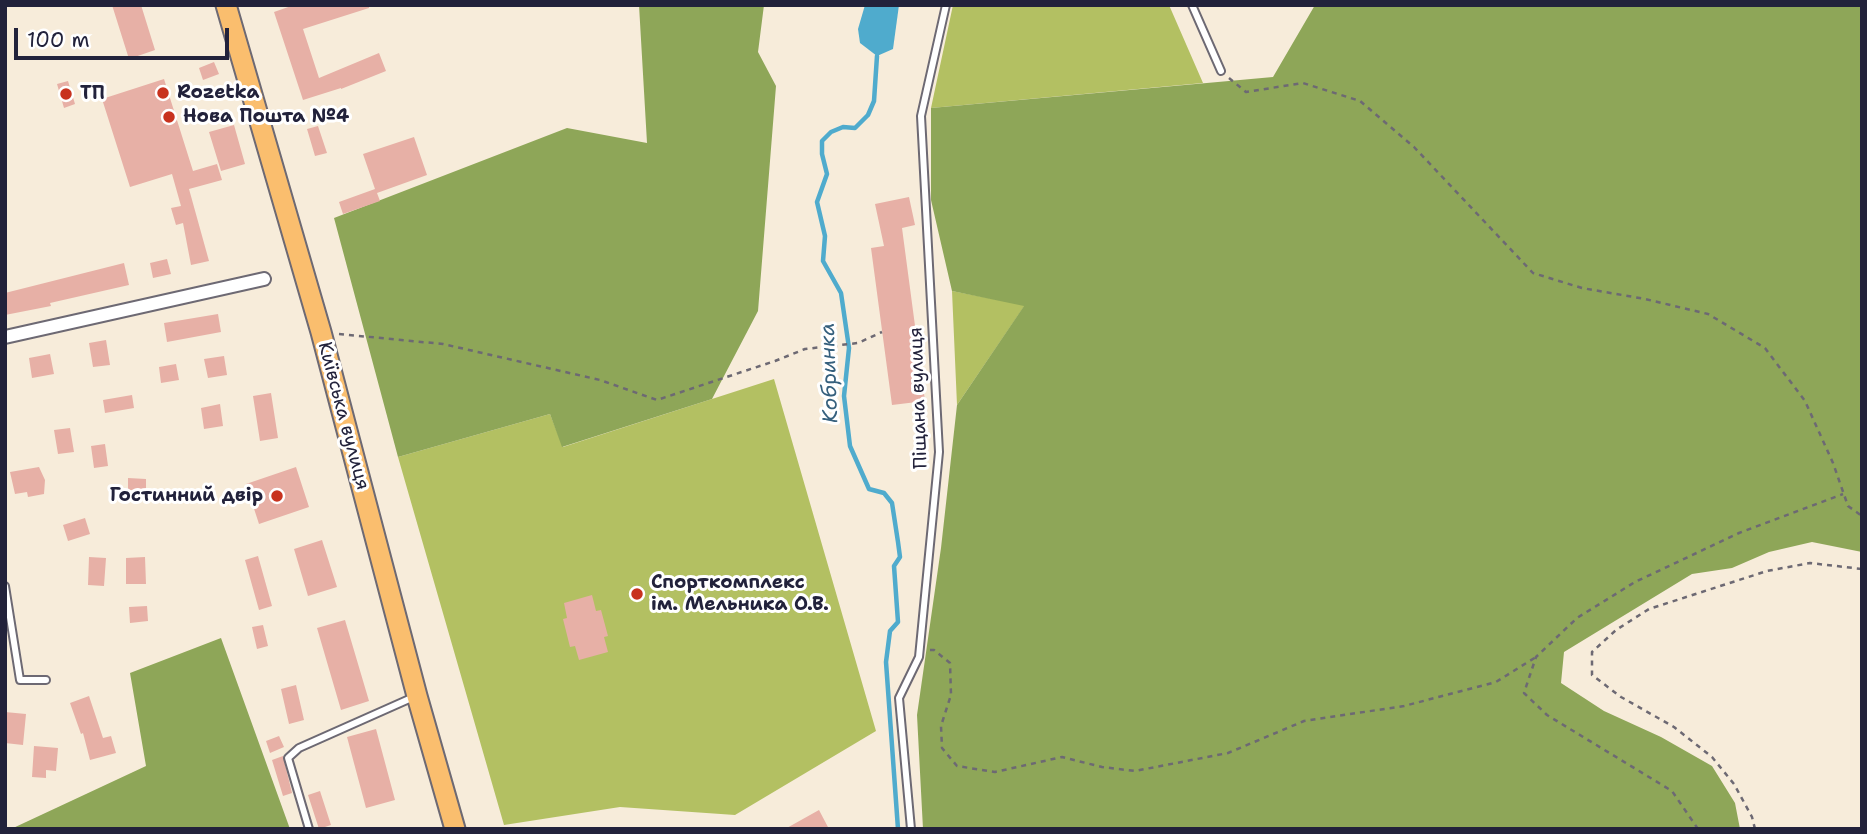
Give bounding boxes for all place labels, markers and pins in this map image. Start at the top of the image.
place label: Rozetka [177,82,260,104]
place label: ТП [80,83,105,105]
marker: Rozetka [155,85,171,101]
marker: ТП [58,86,74,102]
place label: Нова Пошта №4 [183,106,349,128]
marker: Нова Пошта №4 [161,109,177,125]
place label: Гостинний двір [110,485,263,507]
marker: Гостинний двір [269,488,285,504]
place label: Спорткомплекс ім. Мельника О.В. [651,572,829,616]
marker: Спорткомплекс ім. Мельника О.В. [629,586,645,602]

